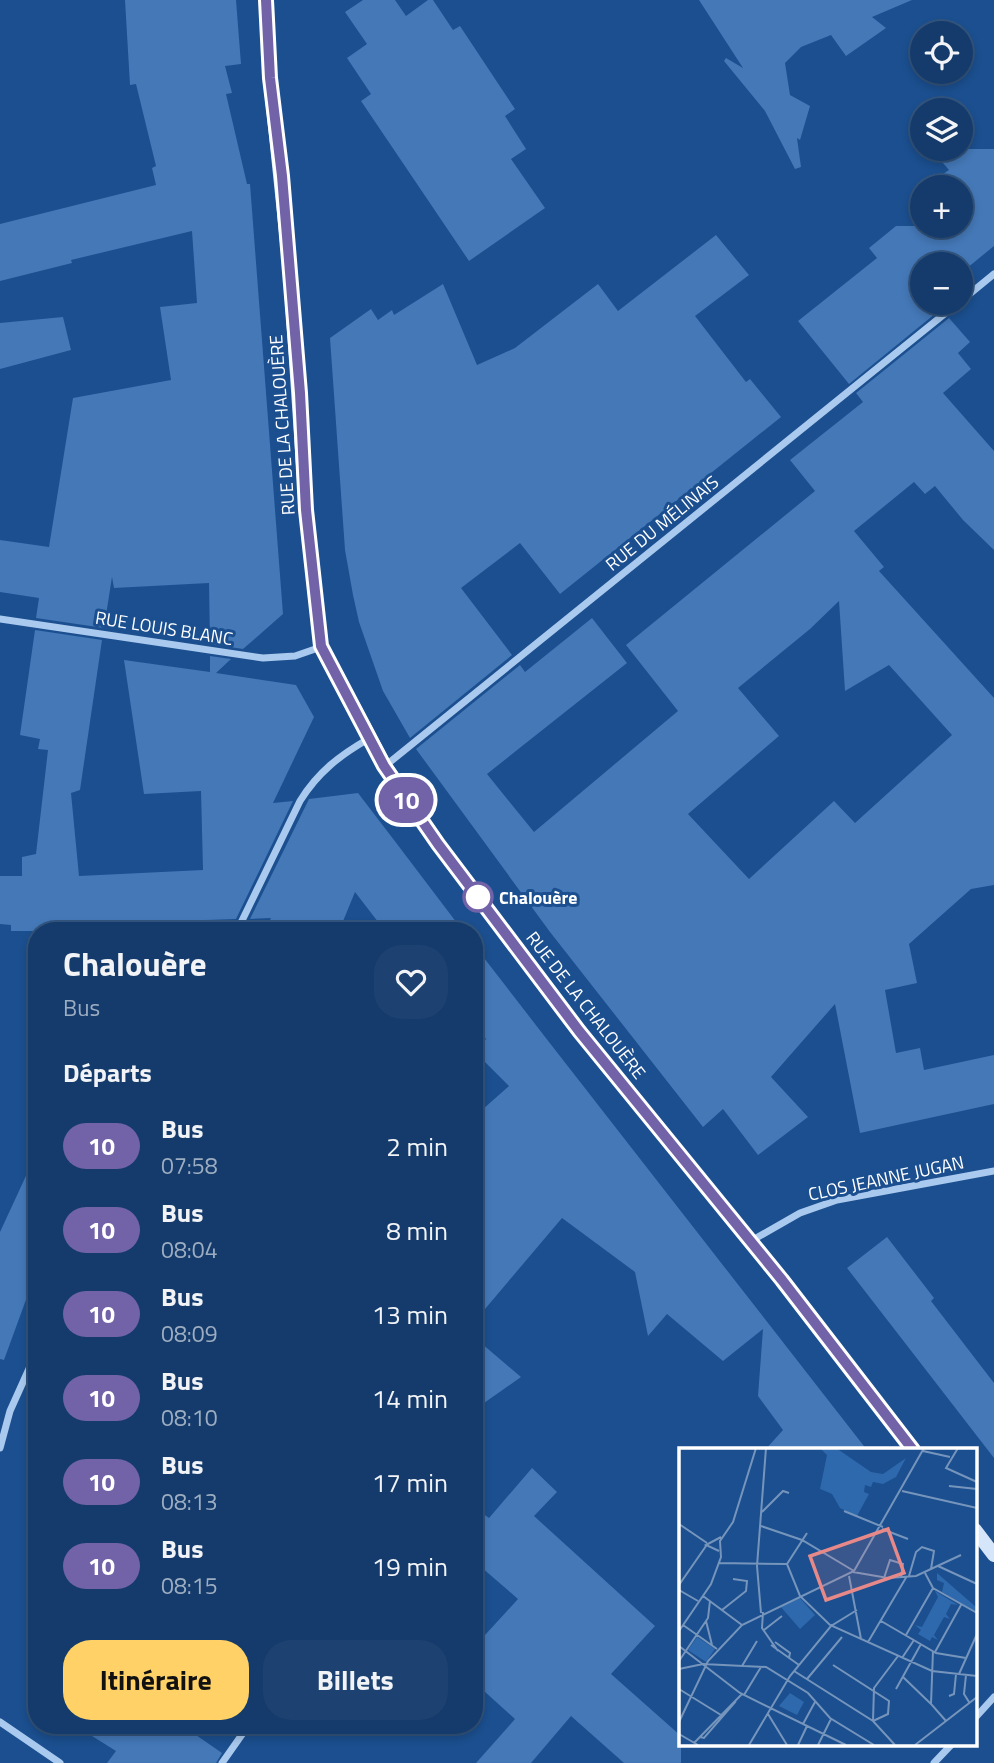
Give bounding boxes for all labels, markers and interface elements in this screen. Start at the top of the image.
map controls [910,21,973,315]
button: locate [910,21,973,84]
button: layers [910,98,973,161]
button: + [910,175,973,238]
button: − [910,252,973,315]
street label: RUE DE LA CHALOUÈRE [262,334,302,516]
street label: RUE DU MÉLINAIS [600,469,724,577]
street label: RUE LOUIS BLANC [93,604,235,652]
line badge: 10 [374,777,438,823]
text: 10 [393,782,419,818]
marker: Chalouère [463,882,493,912]
place label: Chalouère [499,884,577,911]
street label: RUE DE LA CHALOUÈRE [520,925,652,1085]
text: Chalouère [63,939,207,989]
button: heart [374,945,448,1019]
text: Bus [63,990,100,1025]
text: Départs [63,1053,152,1092]
text: Bus [161,1109,203,1148]
text: 2 min [386,1127,448,1166]
text: 10 [88,1128,115,1164]
text: 07:58 [161,1148,218,1183]
street label: CLOS JEANNE JUGAN [806,1148,966,1208]
text: Bus [161,1193,203,1232]
text: 8 min [386,1211,448,1250]
text: 10 [88,1212,115,1248]
text: 08:04 [161,1232,218,1267]
text: Bus [161,1277,203,1316]
text: 13 min [372,1295,448,1334]
text: 10 [88,1296,115,1332]
text: 08:09 [161,1316,218,1351]
text: Bus [161,1361,203,1400]
text: 14 min [372,1379,448,1418]
text: 10 [88,1380,115,1416]
text: 08:10 [161,1400,218,1435]
text: Bus [161,1445,203,1484]
inset map [679,1448,976,1746]
text: 17 min [372,1463,448,1502]
text: 10 [88,1464,115,1500]
text: 08:13 [161,1484,218,1519]
text: Bus [161,1529,203,1568]
text: 19 min [372,1547,448,1586]
text: 10 [88,1548,115,1584]
text: 08:15 [161,1568,218,1603]
button: Itinéraire [63,1640,249,1720]
button: Billets [263,1640,448,1720]

